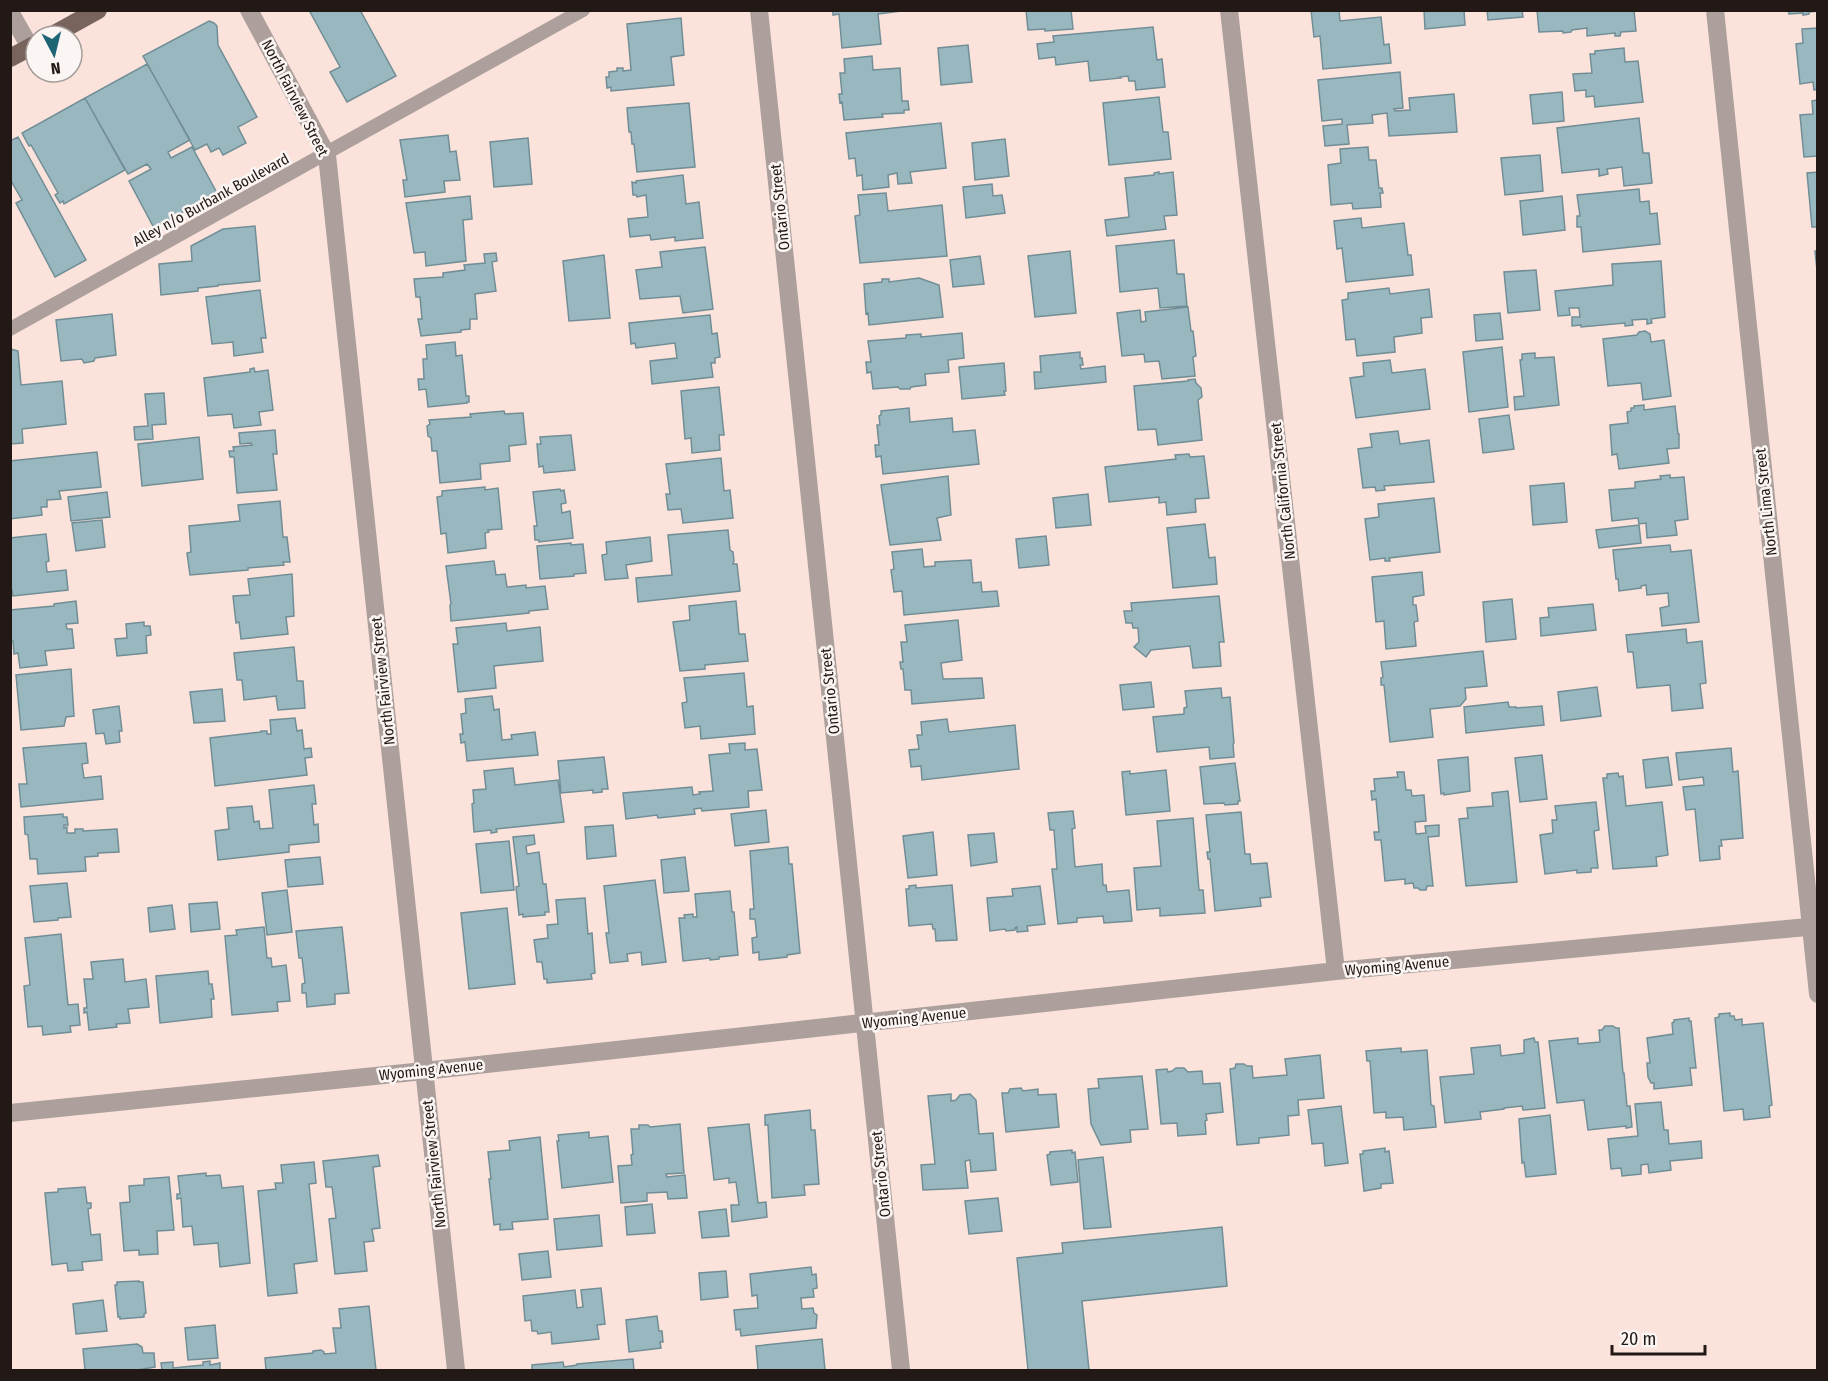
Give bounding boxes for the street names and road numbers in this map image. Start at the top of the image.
street label: North Fairview Street [258,37,332,160]
street label: Alley n/o Burbank Boulevard [130,150,292,250]
street label: Ontario Street [767,163,793,251]
street label: North California Street [1267,421,1299,561]
street label: North Lima Street [1751,447,1781,557]
street label: North Fairview Street [367,616,399,746]
street label: Ontario Street [817,647,843,735]
street label: Wyoming Avenue [1344,952,1450,980]
street label: Wyoming Avenue [861,1004,967,1032]
street label: Wyoming Avenue [378,1056,484,1084]
street label: North Fairview Street [418,1099,450,1229]
street label: Ontario Street [868,1130,894,1218]

